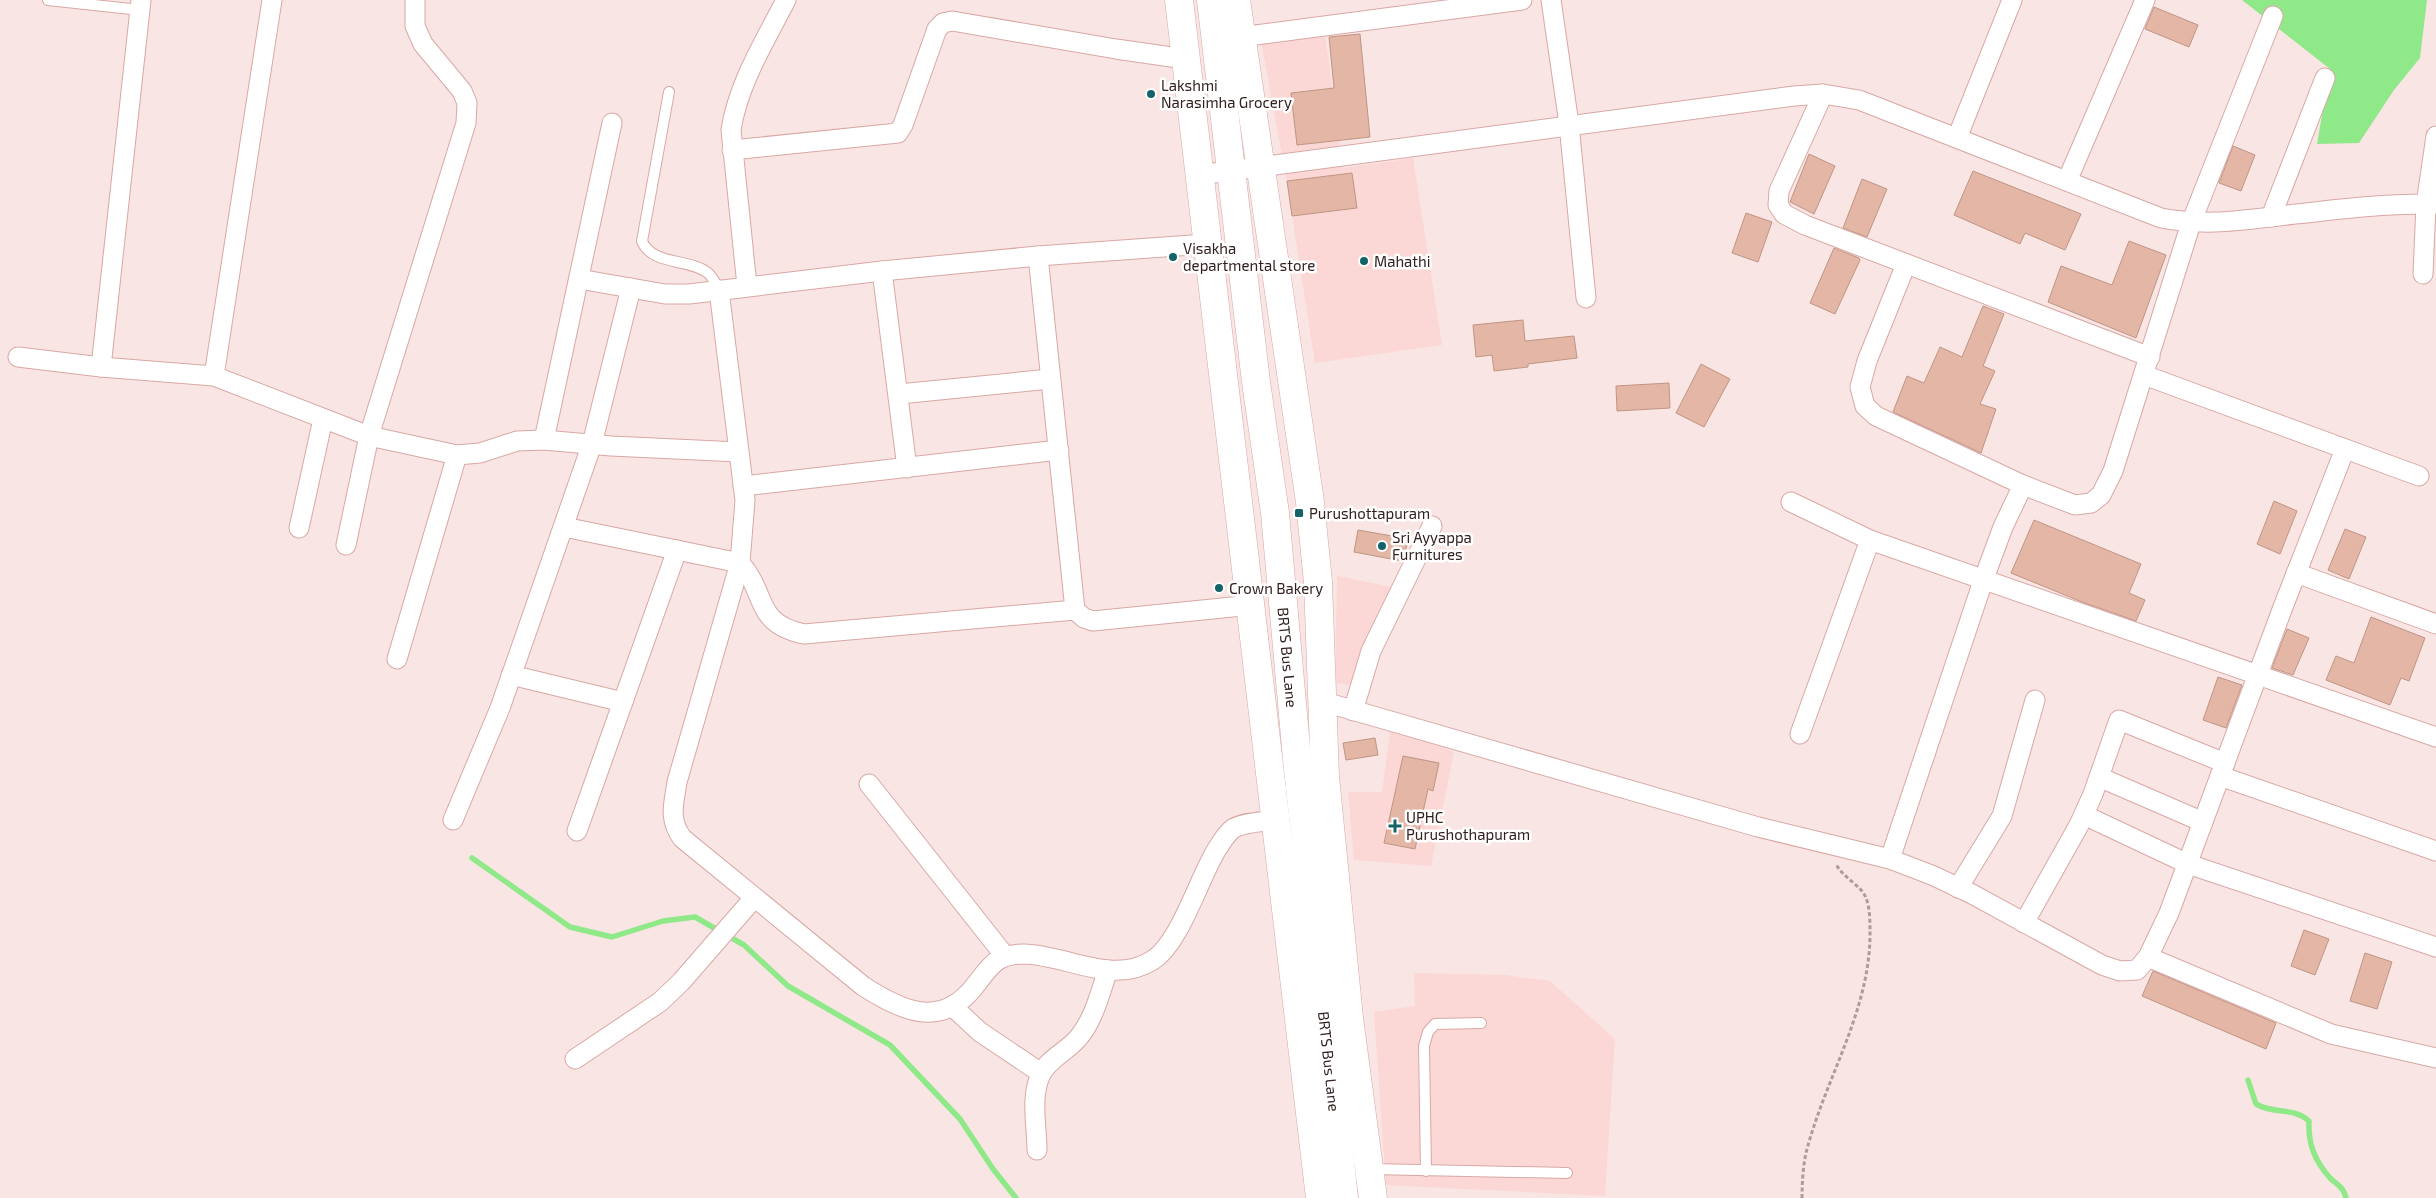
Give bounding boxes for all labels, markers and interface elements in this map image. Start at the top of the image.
place label: Lakshmi Narasimha Grocery [1161,76,1292,111]
marker: Lakshmi Narasimha Grocery [1145,88,1157,100]
place label: Visakha departmental store [1183,239,1315,274]
marker: Visakha departmental store [1167,251,1179,263]
place label: Mahathi [1374,252,1431,270]
marker: Mahathi [1358,255,1370,267]
place label: Purushottapuram [1309,504,1430,522]
marker: Purushottapuram [1293,507,1305,519]
place label: Sri Ayyappa Furnitures [1392,528,1472,563]
marker: Sri Ayyappa Furnitures [1376,540,1388,552]
place label: Crown Bakery [1229,579,1323,597]
marker: Crown Bakery [1213,582,1225,594]
street label: BRTS Bus Lane [1274,607,1301,708]
place label: UPHC Purushothapuram [1406,808,1530,843]
marker: UPHC Purushothapuram [1388,819,1402,833]
street label: BRTS Bus Lane [1315,1010,1344,1112]

